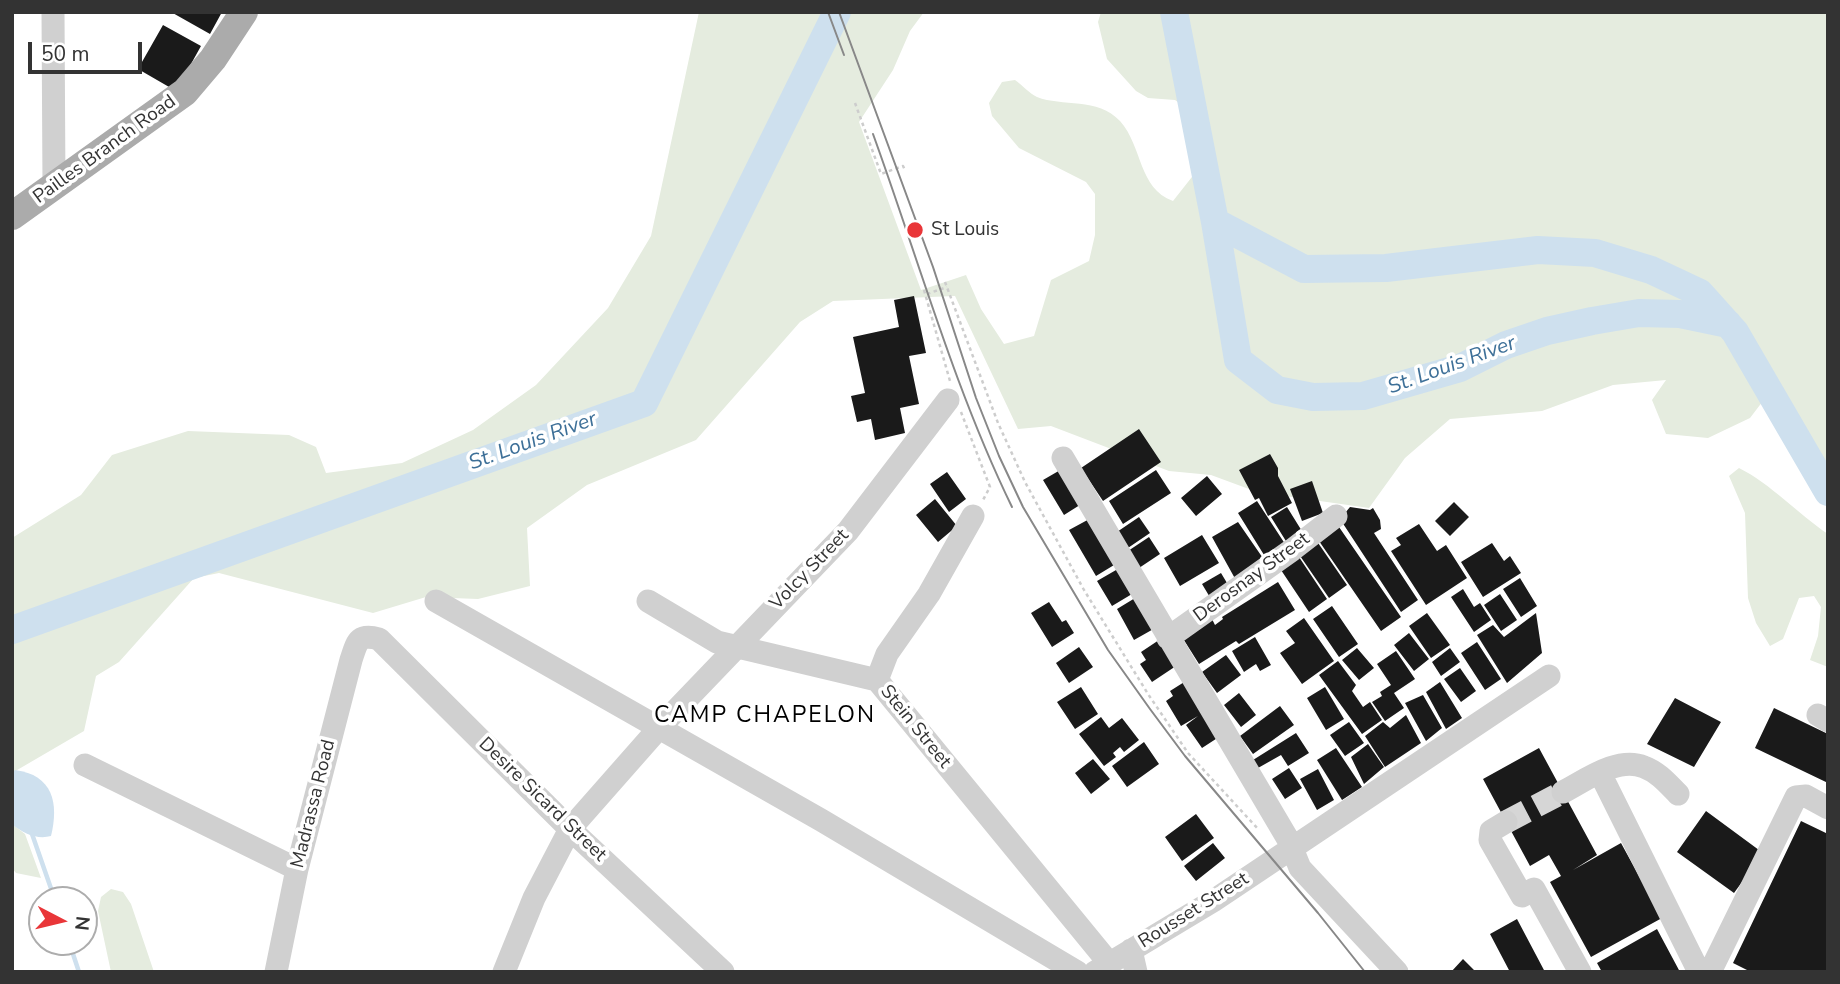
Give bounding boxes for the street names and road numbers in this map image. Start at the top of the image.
street label: Pailles Branch Road [29,91,181,209]
street label: Volcy Street [766,525,854,615]
street label: Derosnay Street [1190,528,1314,628]
street label: Stein Street [875,681,955,773]
street label: Desire Sicard Street [473,733,611,867]
street label: Madrassa Road [287,737,341,871]
street label: Rousset Street [1135,868,1253,954]

